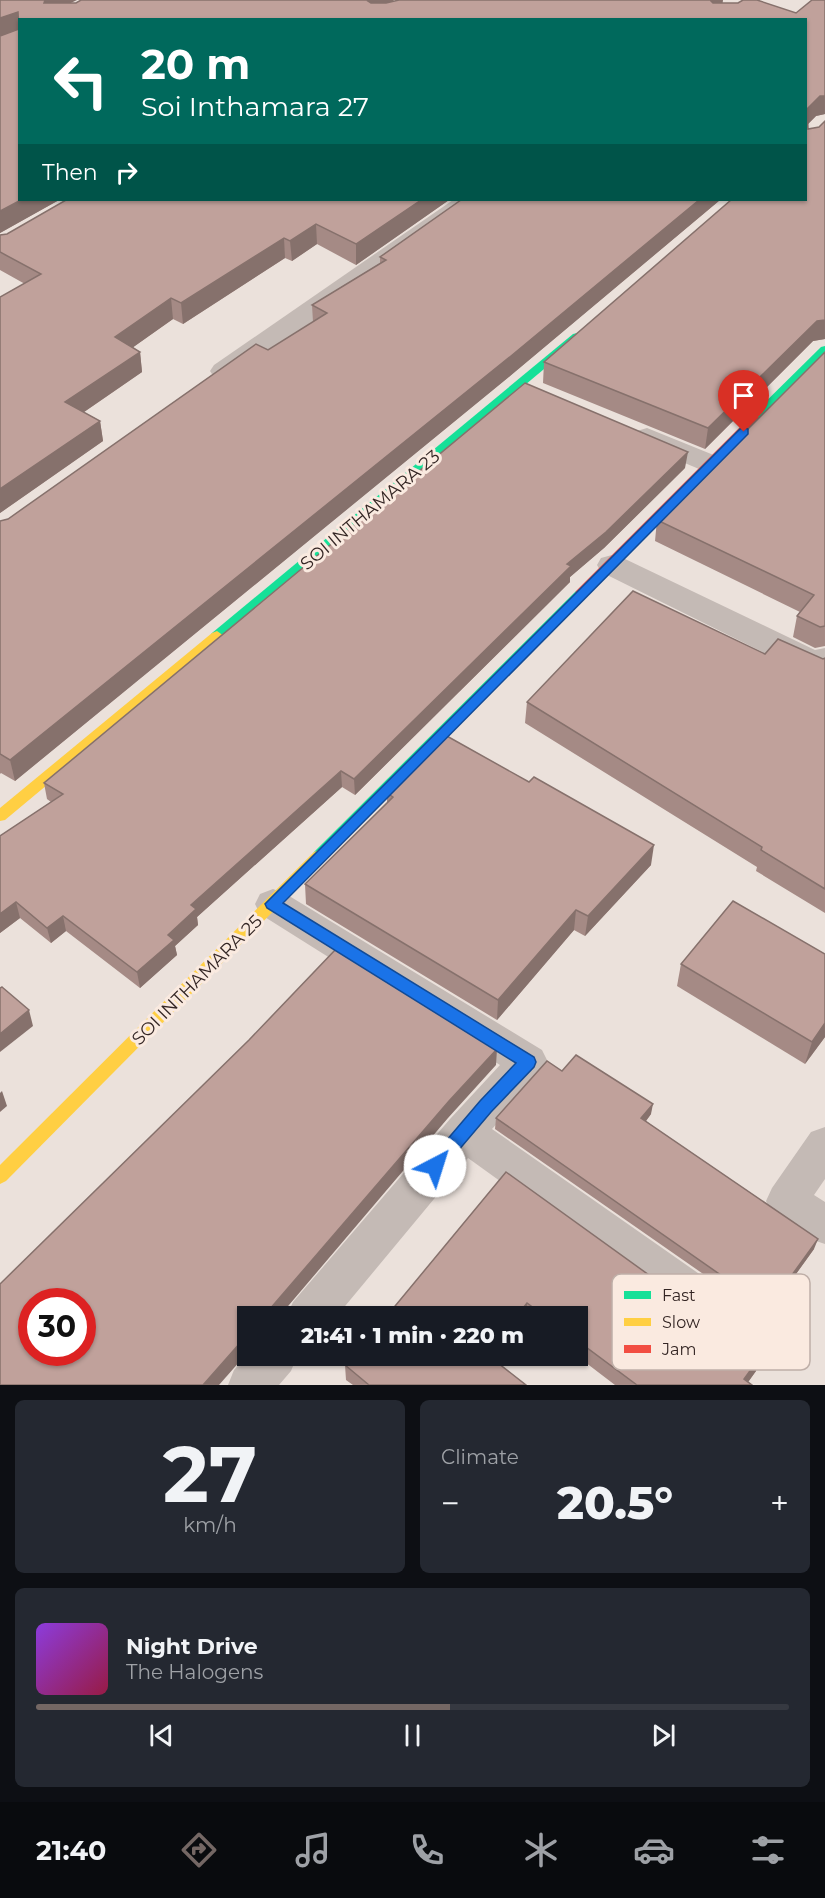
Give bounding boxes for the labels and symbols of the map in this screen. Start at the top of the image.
pin [718,370,769,432]
street label: SOI INTHAMARA 23 [296,445,444,575]
street label: SOI INTHAMARA 25 [127,910,267,1050]
position arrow [403,1134,467,1198]
legend [612,1274,810,1370]
text: Fast [662,1286,696,1305]
speed limit sign: 30 [18,1288,96,1366]
text: Slow [662,1313,700,1332]
text: Jam [661,1340,696,1359]

